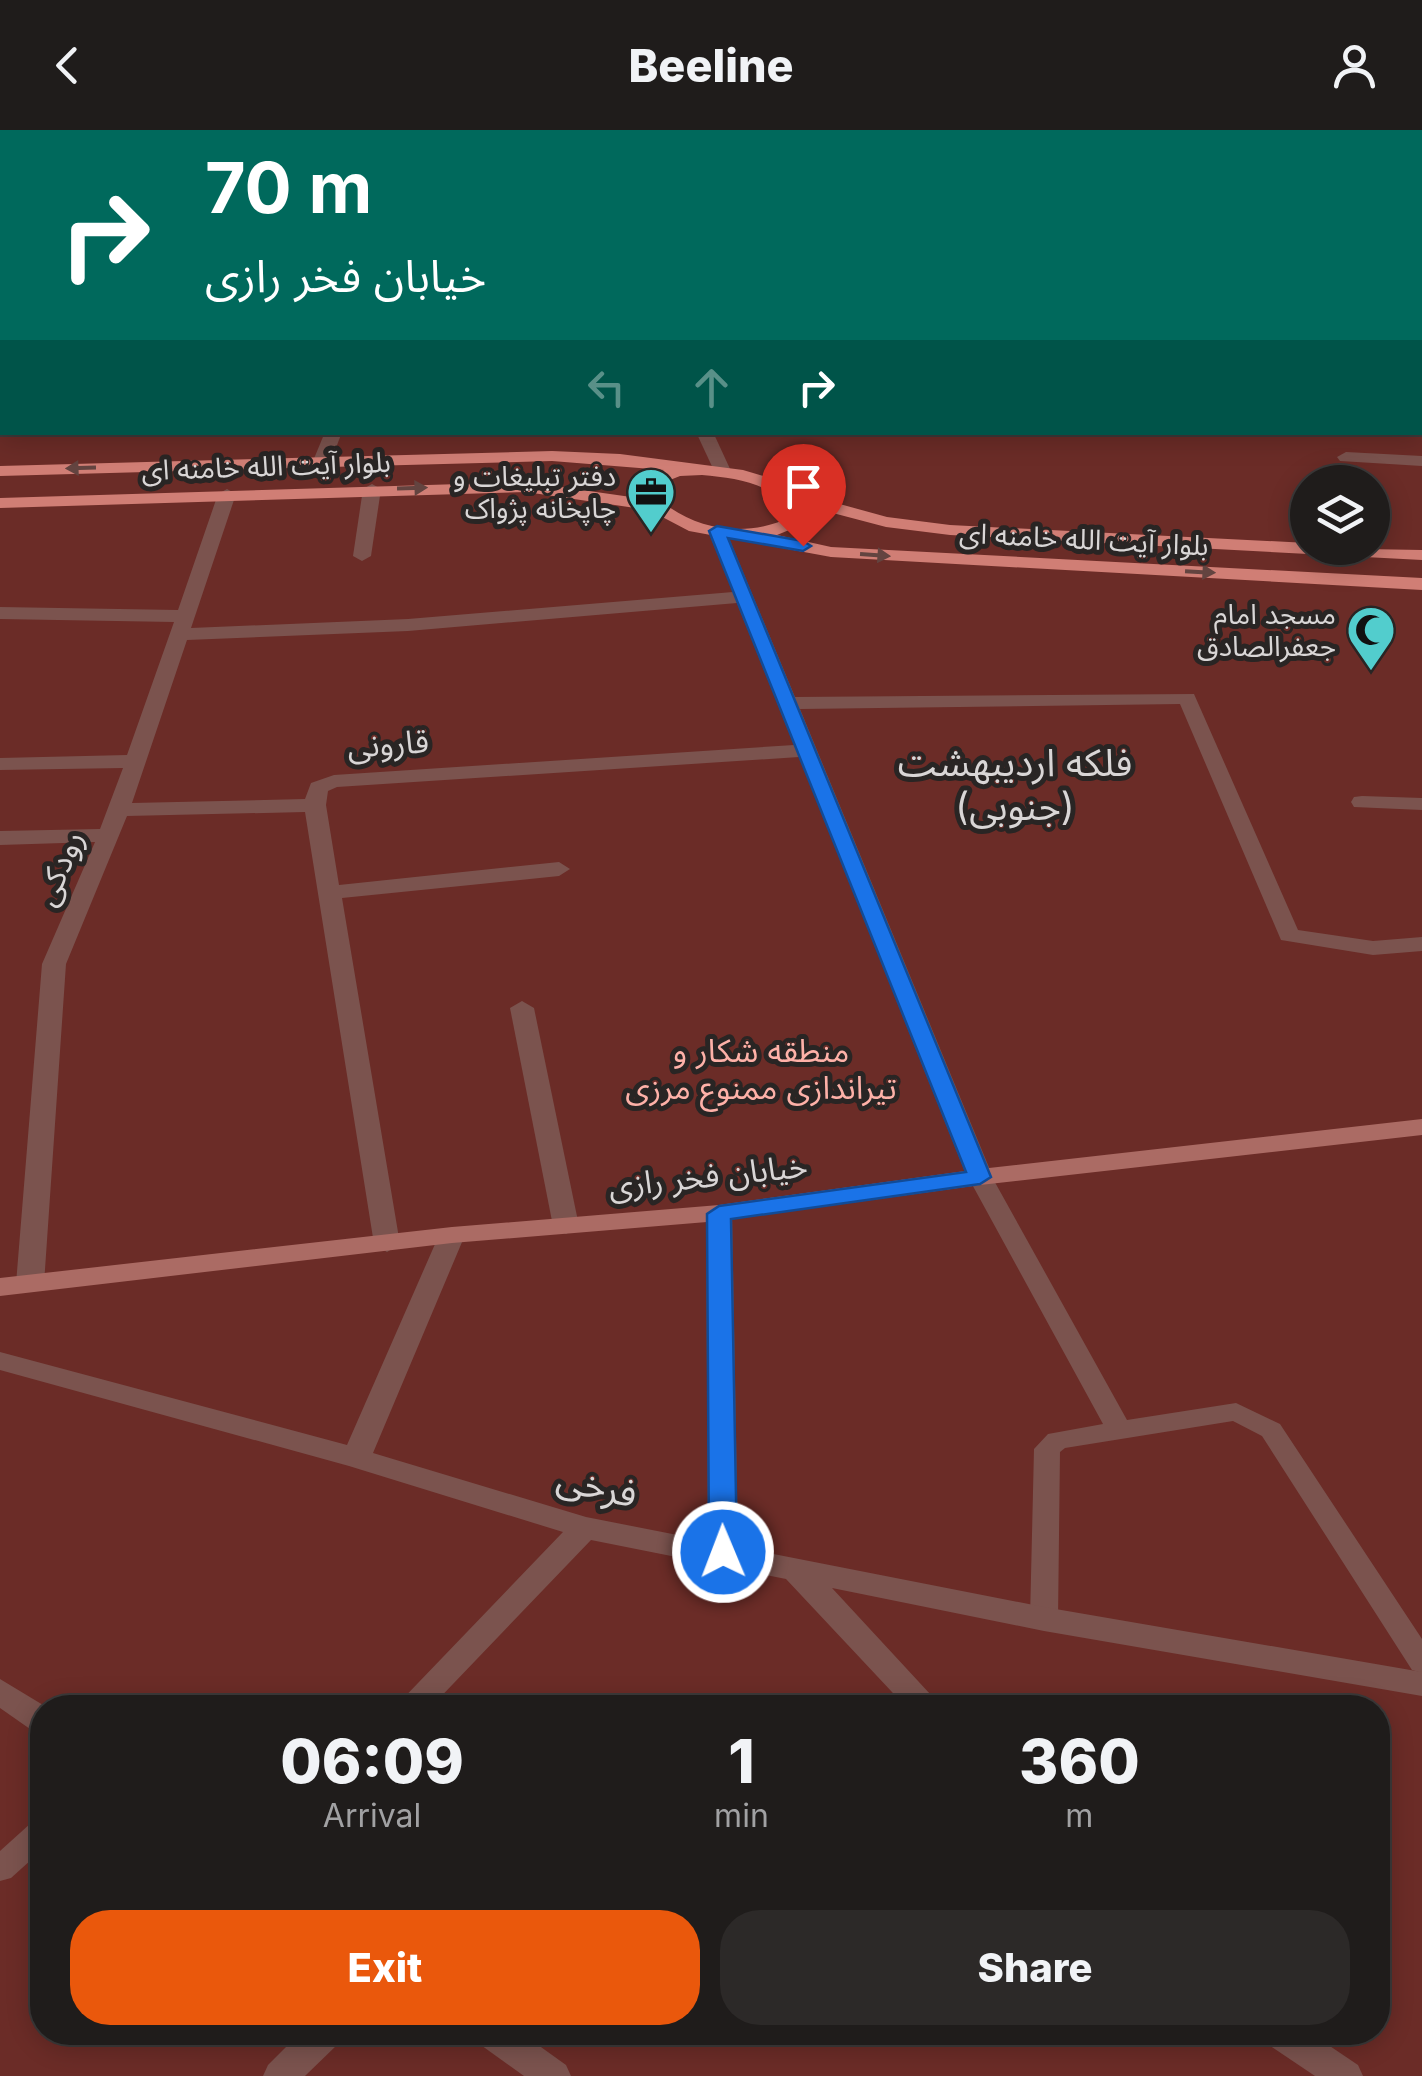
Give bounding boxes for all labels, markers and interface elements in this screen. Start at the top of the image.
icon: back [40,38,95,93]
text: Beeline [628,38,794,93]
icon: person [1327,38,1382,93]
text: 70 m [205,145,372,230]
icon: right [40,170,170,300]
text: خیابان فخر رازی [205,248,486,303]
icon: left [579,360,634,415]
icon: ahead [684,360,739,415]
icon: right [789,360,844,415]
pin [761,444,846,547]
street label: بلوار آیت الله خامنه ای [141,445,391,487]
place label: دفتر تبلیغات و چاپخانه پژواک [453,459,616,526]
icon: arrive [776,459,831,514]
one-way arrow [64,460,96,476]
map controls [1290,465,1390,565]
button: layers [1290,465,1390,565]
office icon: دفتر تبلیغات و چاپخانه پژواک [625,466,677,534]
one-way arrow [397,480,429,496]
street label: بلوار آیت الله خامنه ای [958,515,1210,563]
one-way arrow [860,548,892,564]
one-way arrow [1185,564,1216,580]
place label: مسجد امام جعفرالصادق [1197,597,1336,663]
mosque icon: مسجد امام جعفرالصادق [1345,604,1397,672]
street label: قارونی [346,721,430,766]
district label: فلکه اردیبهشت (جنوبی) [898,739,1132,829]
street label: رودکی [25,824,92,911]
park label: منطقه شکار و تیراندازی ممنوع مرزی [625,1031,897,1112]
street label: خیابان فخر رازی [606,1146,809,1205]
street label: فرخی [553,1454,642,1517]
position arrow [671,1500,775,1604]
text: 06:09 [280,1725,464,1797]
text: 1 [728,1725,755,1797]
text: 360 [1019,1725,1140,1797]
text: Arrival [323,1796,421,1835]
text: min [714,1796,769,1835]
text: m [1065,1796,1093,1835]
button: Exit [70,1910,700,2025]
button: Share [720,1910,1350,2025]

